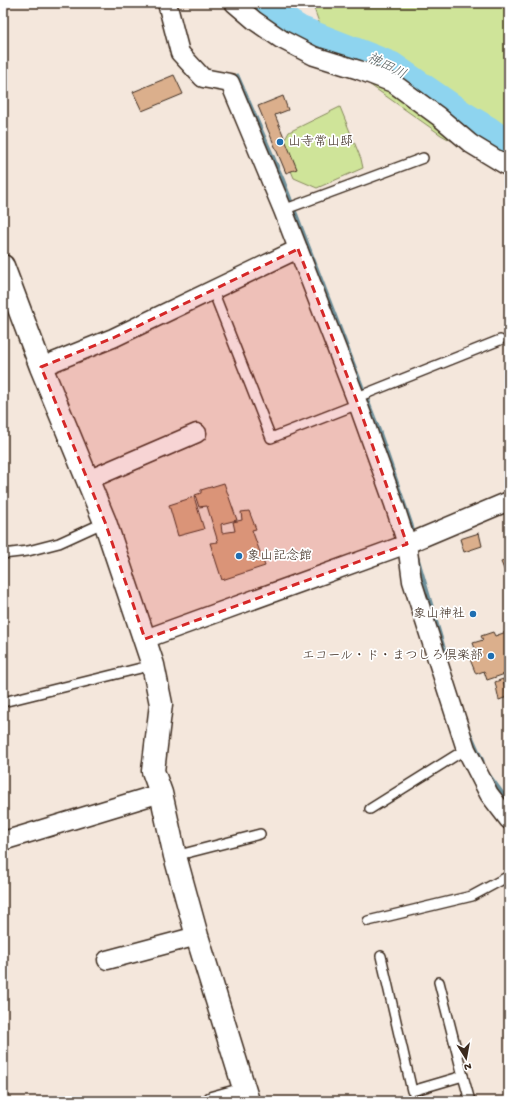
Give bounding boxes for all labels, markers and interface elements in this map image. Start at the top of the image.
water label: 神田川 [363,49,409,84]
place label: 山寺常山邸 [288,134,353,150]
marker: 山寺常山邸 [275,137,285,147]
place label: 象山記念館 [247,548,312,564]
marker: 象山記念館 [234,551,244,561]
place label: 象山神社 [413,607,465,622]
marker: 象山神社 [468,609,478,619]
place label: エコール・ド・まつしろ倶楽部 [302,648,483,664]
marker: エコール・ド・まつしろ倶楽部 [486,651,496,661]
north arrow [446,1038,486,1078]
text: N [463,1059,472,1072]

